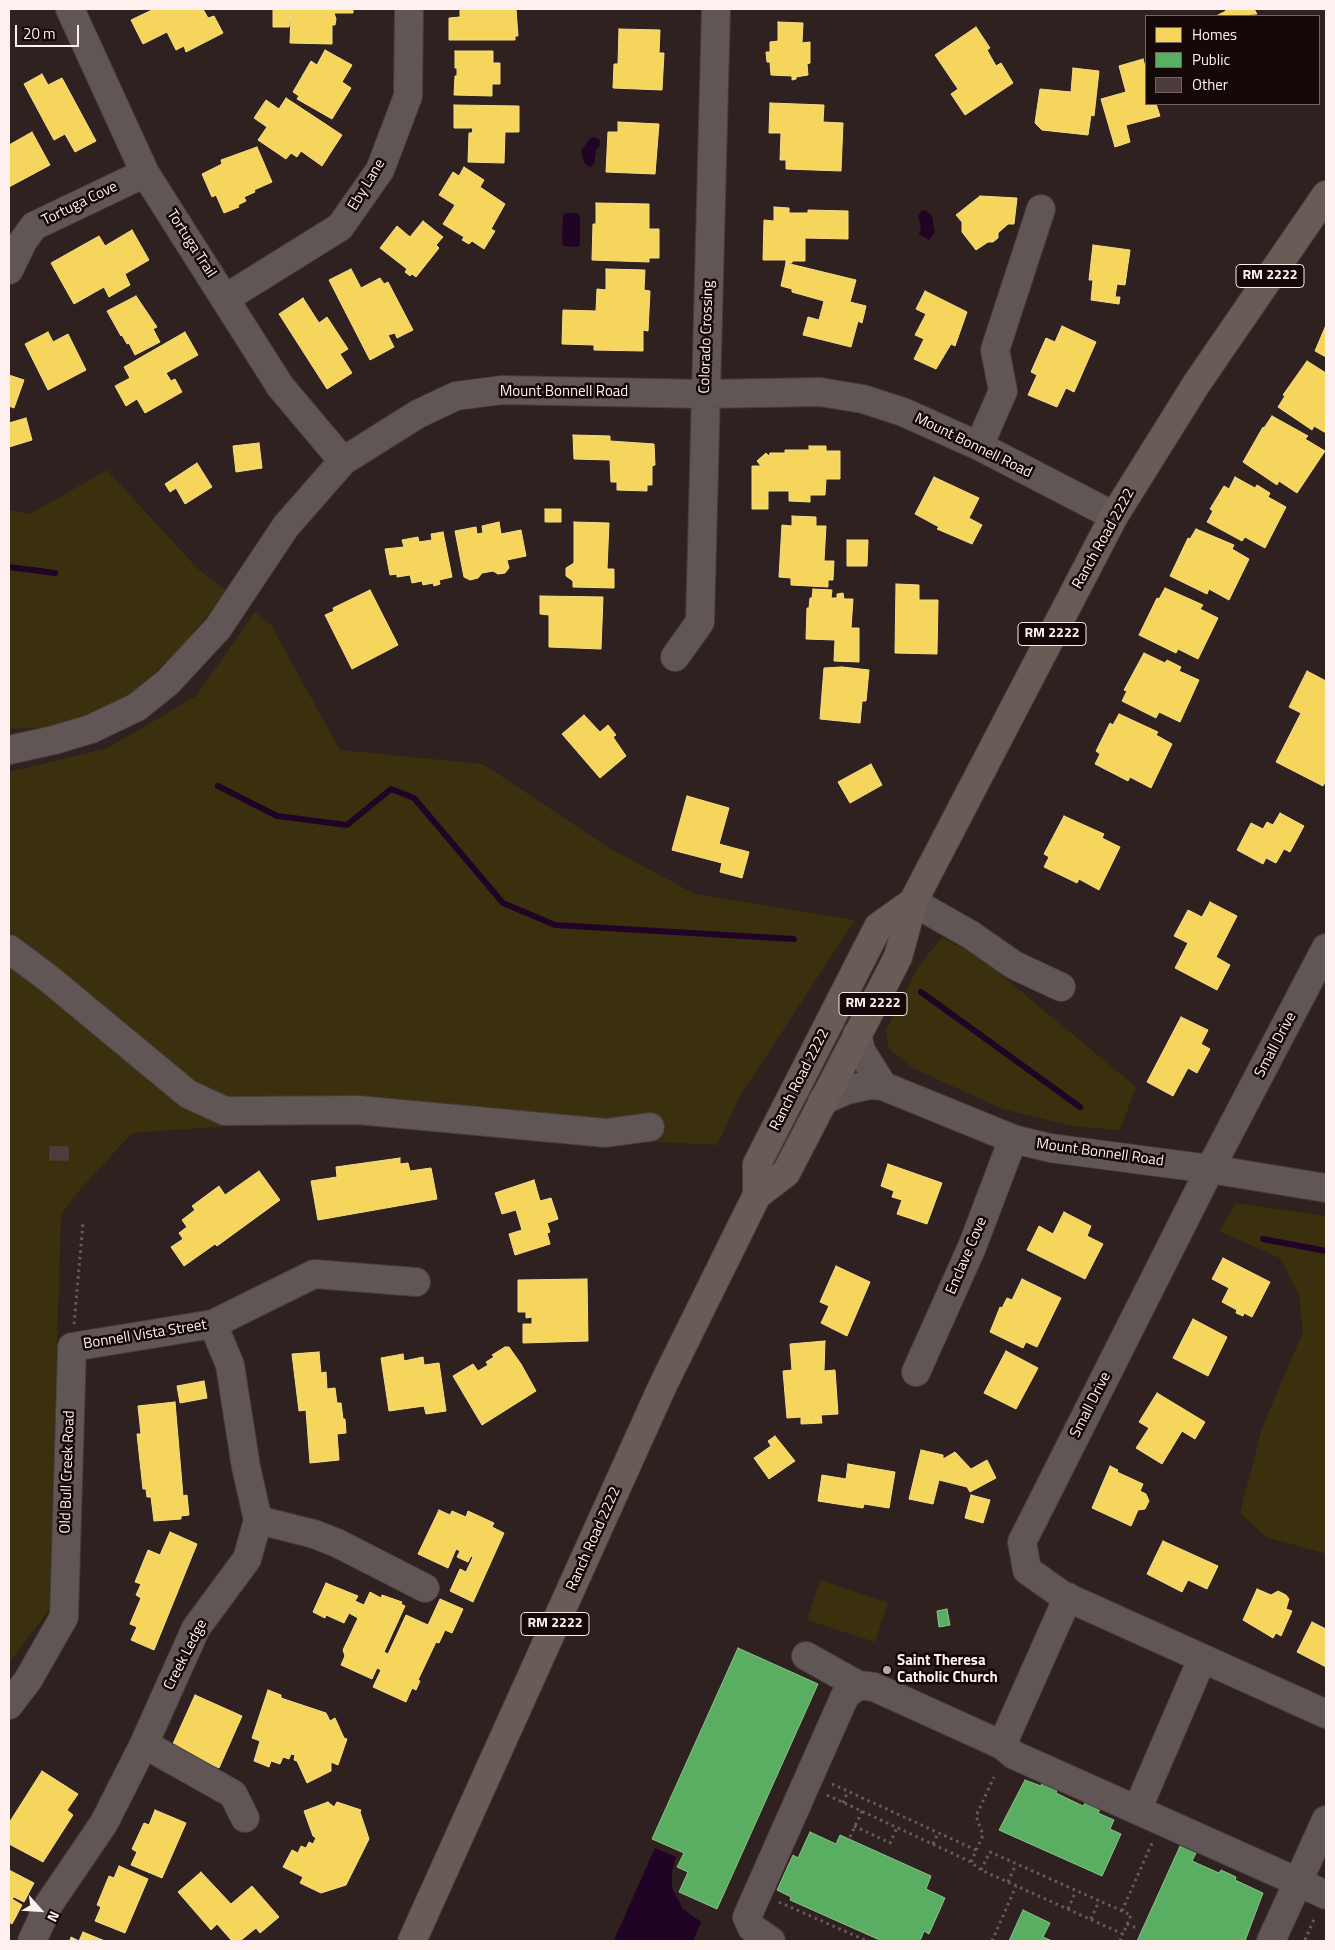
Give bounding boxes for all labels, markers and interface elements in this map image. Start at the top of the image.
scale bar [18,15,81,47]
legend [1145,15,1320,105]
text: 20 m [23,22,56,45]
text: Homes [1192,23,1237,46]
text: Public [1192,48,1230,71]
text: Other [1192,73,1228,96]
street label: Eby Lane [345,156,389,214]
street label: Tortuga Cove [39,178,121,230]
street label: Tortuga Trail [162,207,220,281]
road number: RM 2222 [1236,264,1304,288]
street label: Colorado Crossing [696,280,718,394]
street label: Mount Bonnell Road [500,383,628,401]
street label: Mount Bonnell Road [911,410,1035,482]
street label: Ranch Road 2222 [1069,486,1139,592]
road number: RM 2222 [1018,622,1086,646]
road number: RM 2222 [839,992,907,1016]
street label: Small Drive [1251,1009,1301,1081]
street label: Ranch Road 2222 [767,1026,833,1134]
street label: Mount Bonnell Road [1035,1135,1165,1171]
street label: Enclave Cove [943,1215,991,1297]
street label: Bonnell Vista Street [82,1316,208,1354]
street label: Small Drive [1067,1369,1115,1441]
street label: Old Bull Creek Road [57,1410,79,1534]
street label: Ranch Road 2222 [563,1484,625,1594]
road number: RM 2222 [521,1612,589,1636]
street label: Creek Ledge [161,1617,211,1693]
place label: Saint Theresa Catholic Church [897,1652,998,1687]
marker: Saint Theresa Catholic Church [881,1664,893,1676]
north arrow [15,1885,65,1935]
text: N [42,1908,65,1926]

